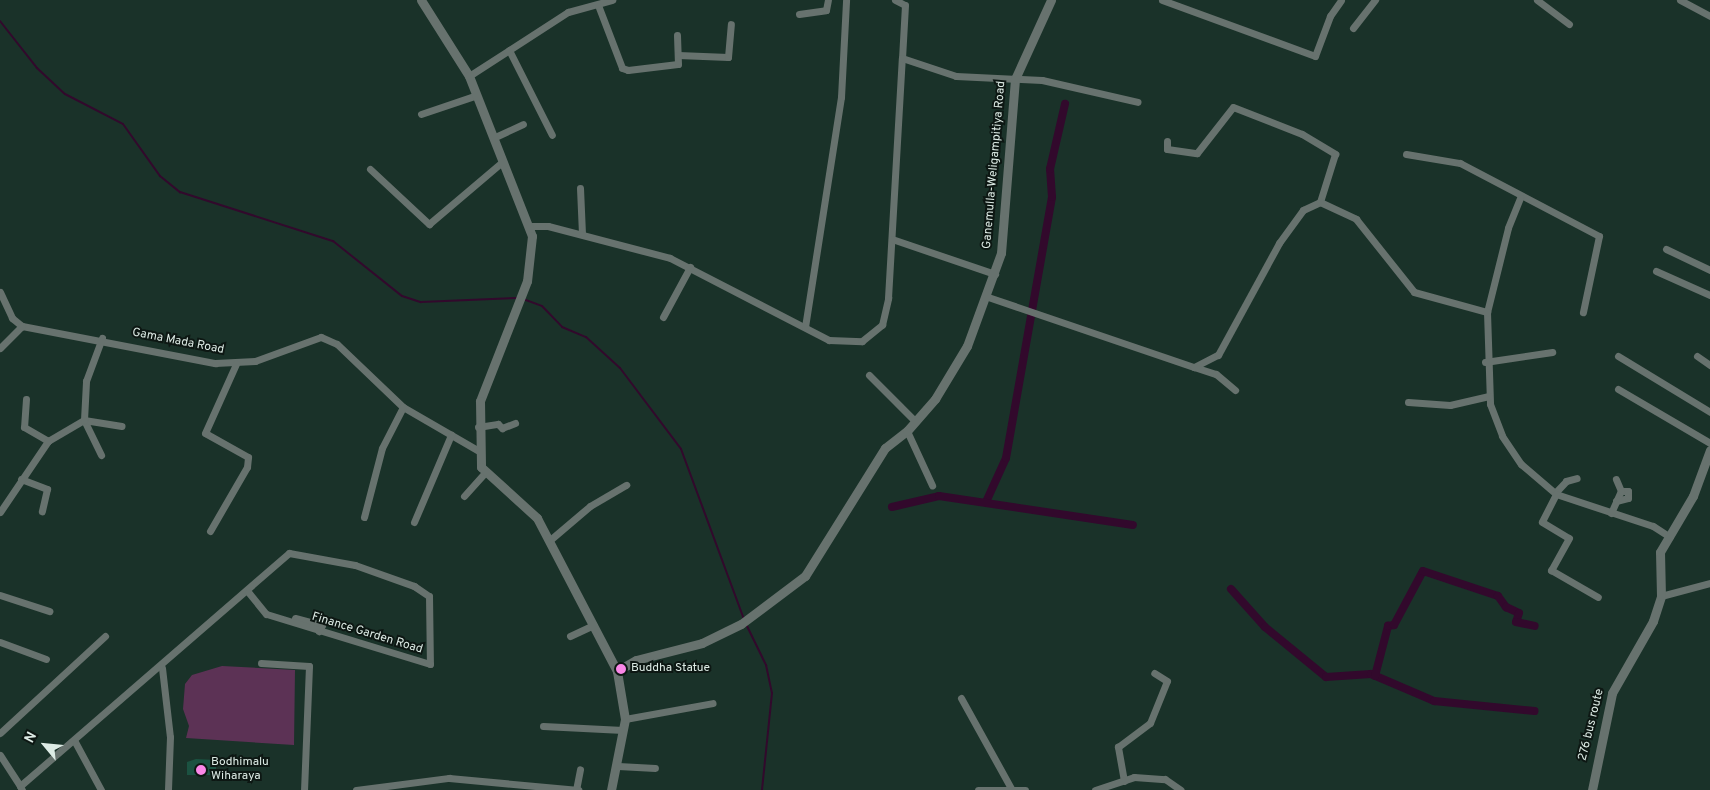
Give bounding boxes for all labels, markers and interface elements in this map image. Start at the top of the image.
street label: Ganemulla-Weligampitiya Road [980,80,1010,250]
street label: Gama Mada Road [131,326,225,358]
street label: Finance Garden Road [310,610,424,658]
place label: Buddha Statue [631,662,710,676]
marker: Buddha Statue [615,663,627,675]
street label: 276 bus route [1576,688,1608,762]
north arrow [20,720,70,770]
text: N [21,729,41,746]
place label: Bodhimalu Wiharaya [211,756,269,784]
marker: Bodhimalu Wiharaya [195,764,207,776]

